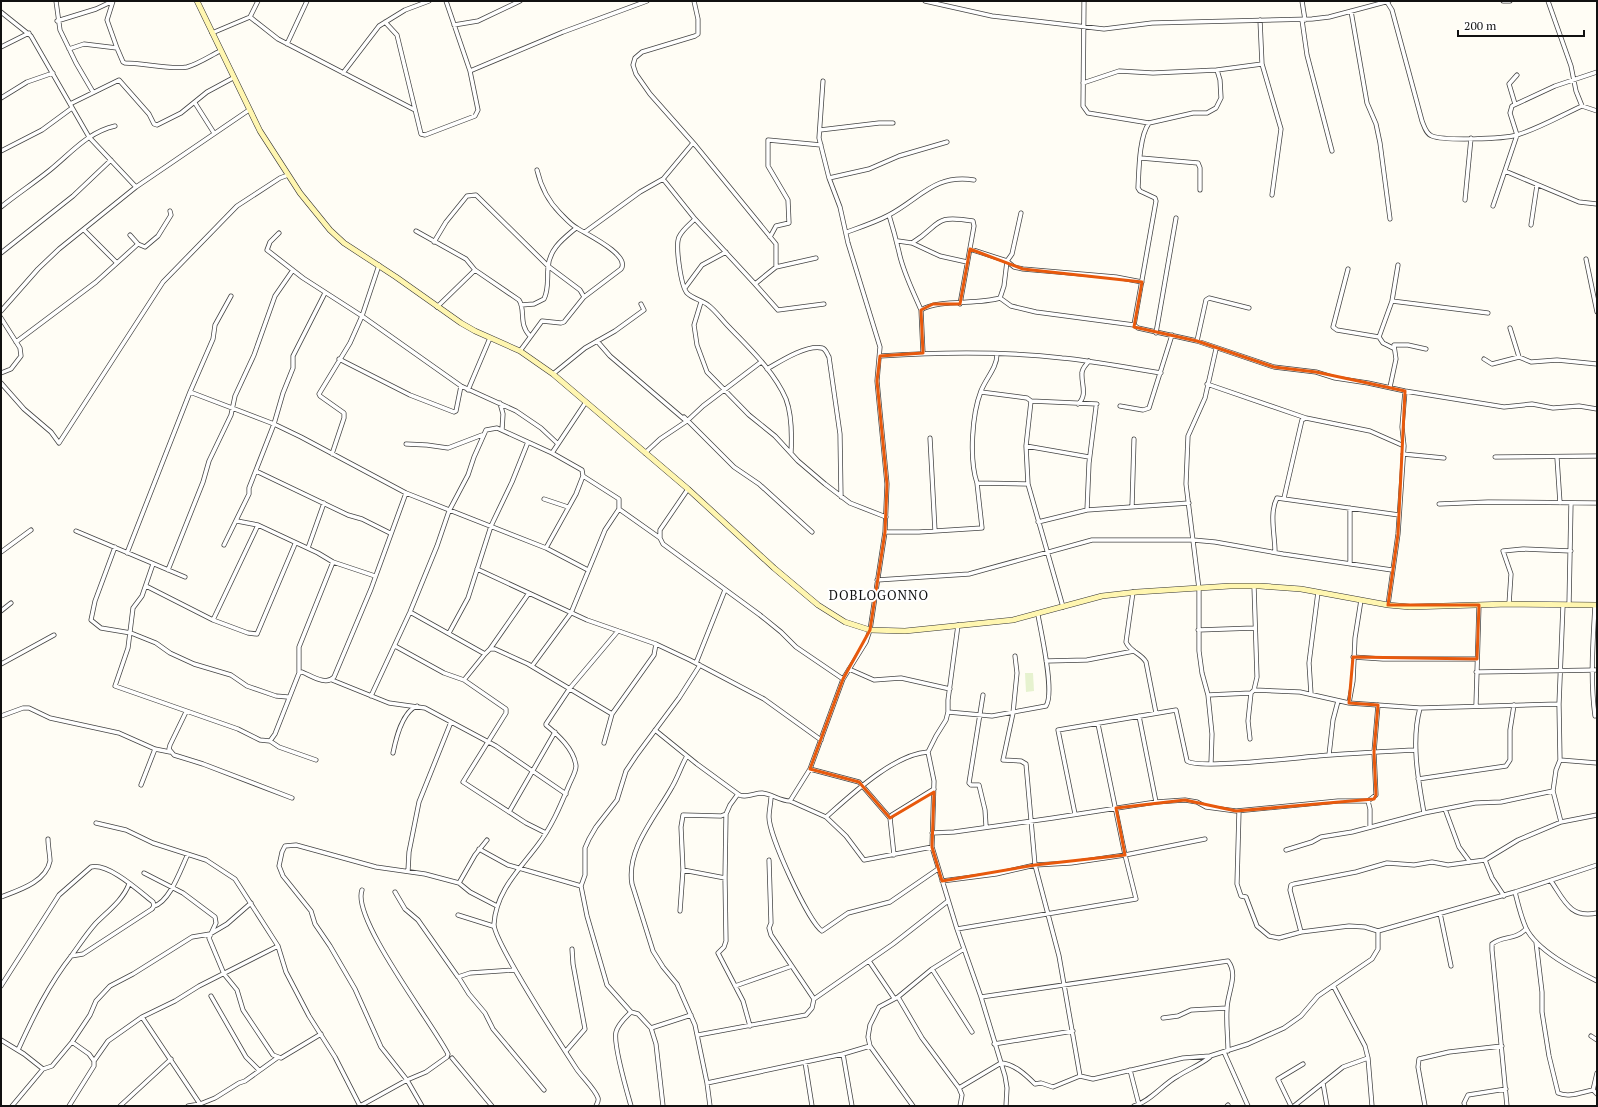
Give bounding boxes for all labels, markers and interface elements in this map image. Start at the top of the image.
scale bar [1458,12,1584,38]
text: 200 m [1464,18,1497,33]
district label: DOBLOGONNO [829,586,929,604]

